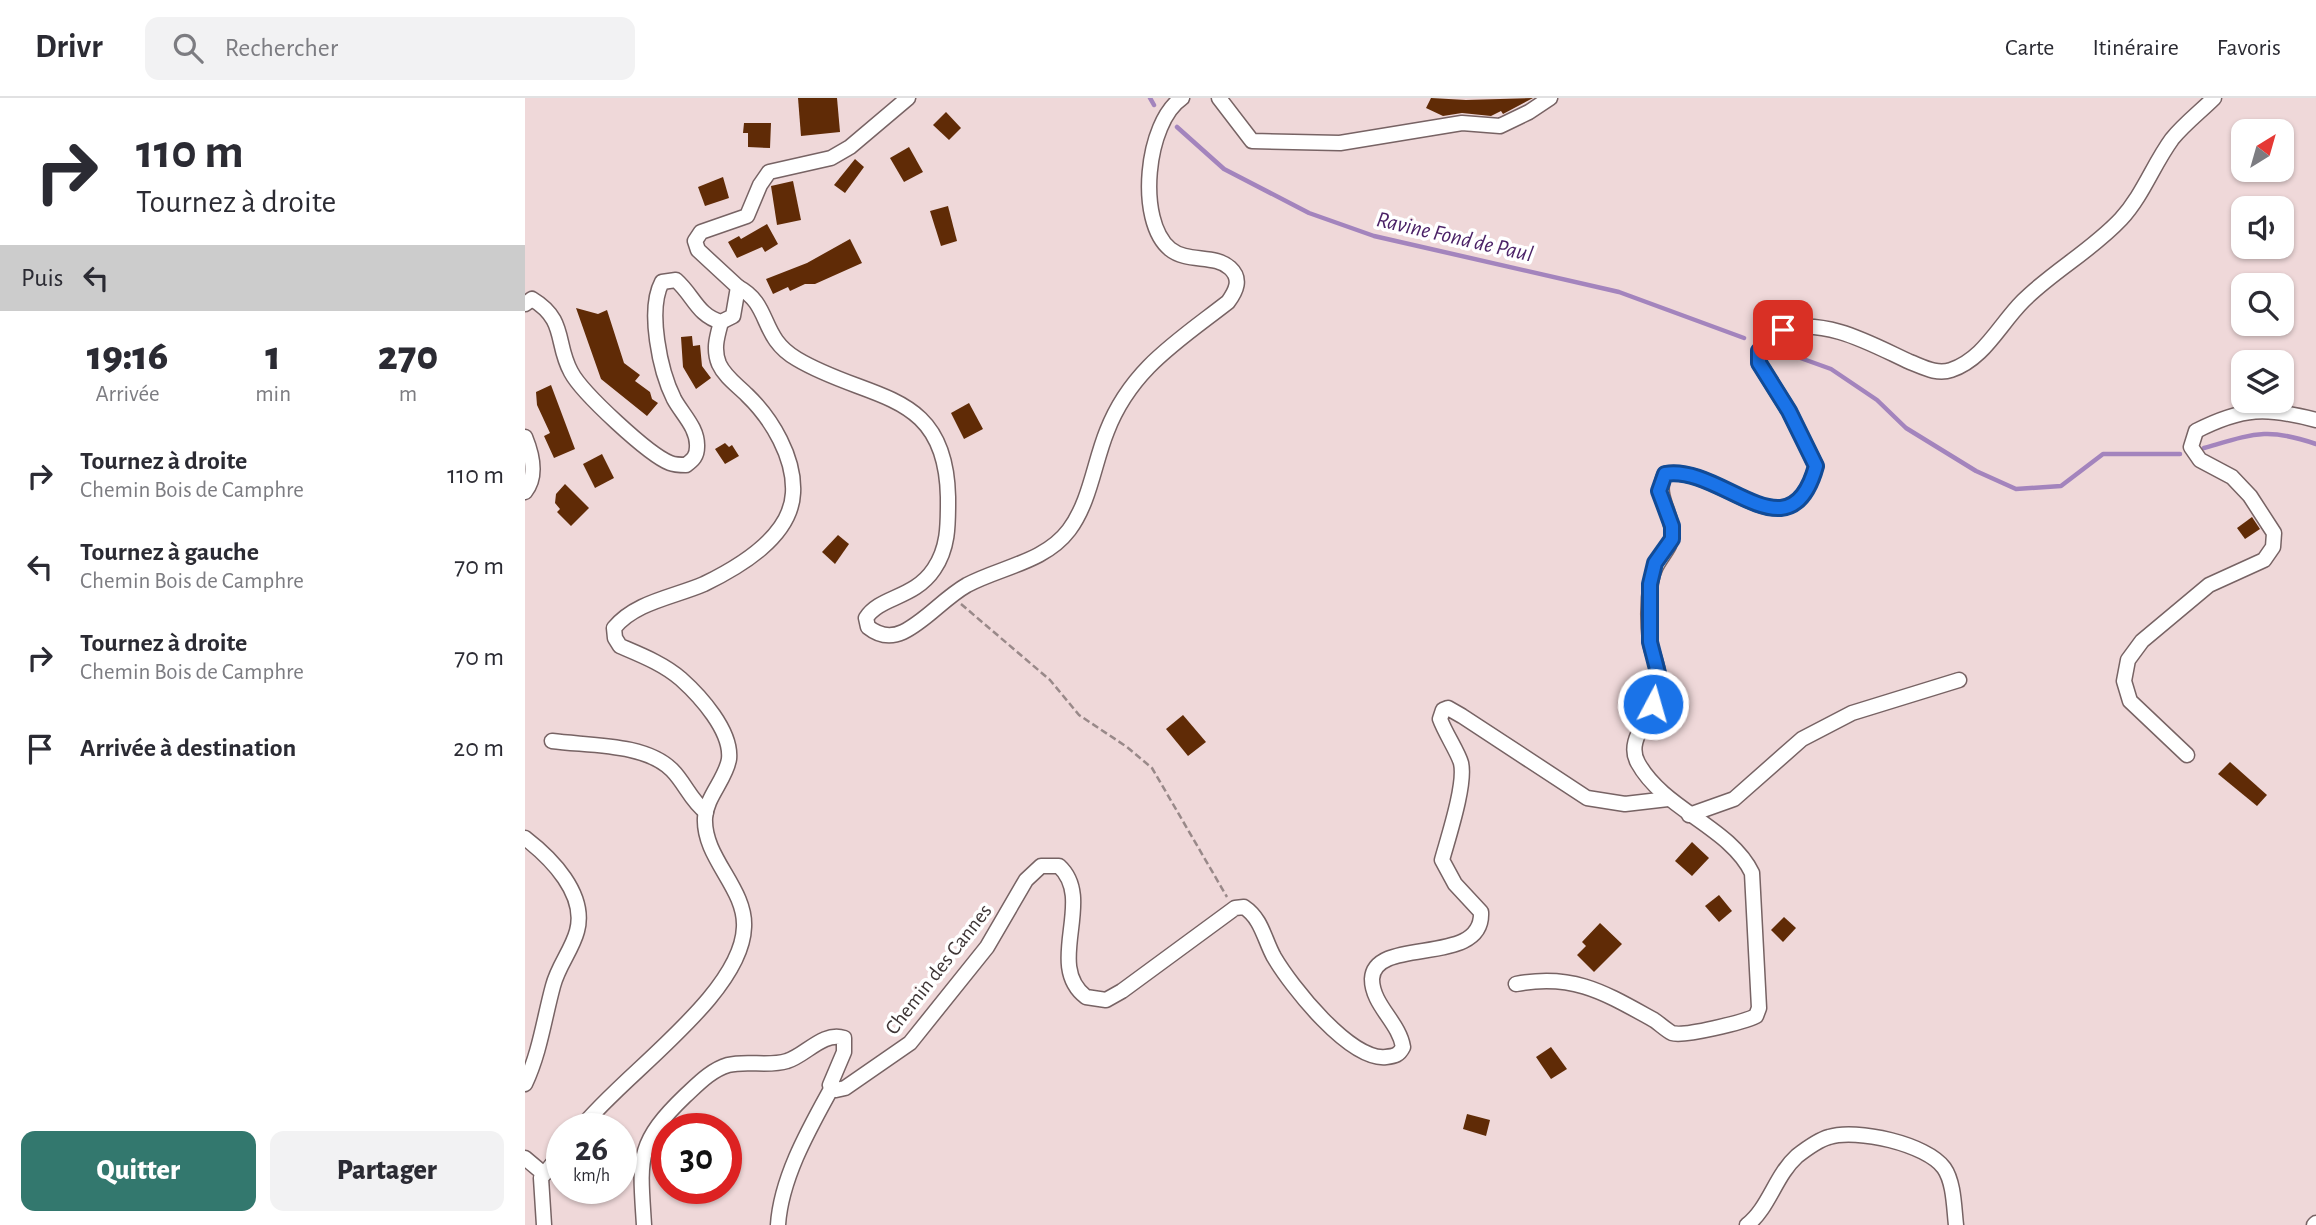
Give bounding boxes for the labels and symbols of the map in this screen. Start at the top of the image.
north arrow [2231,119,2294,182]
water label: Ravine Fond de Paul [1374,208,1536,267]
pin [1753,300,1813,360]
position arrow [1616,667,1690,741]
street label: Chemin des Cannes [881,900,996,1038]
speed limit sign: 30 [651,1113,742,1204]

